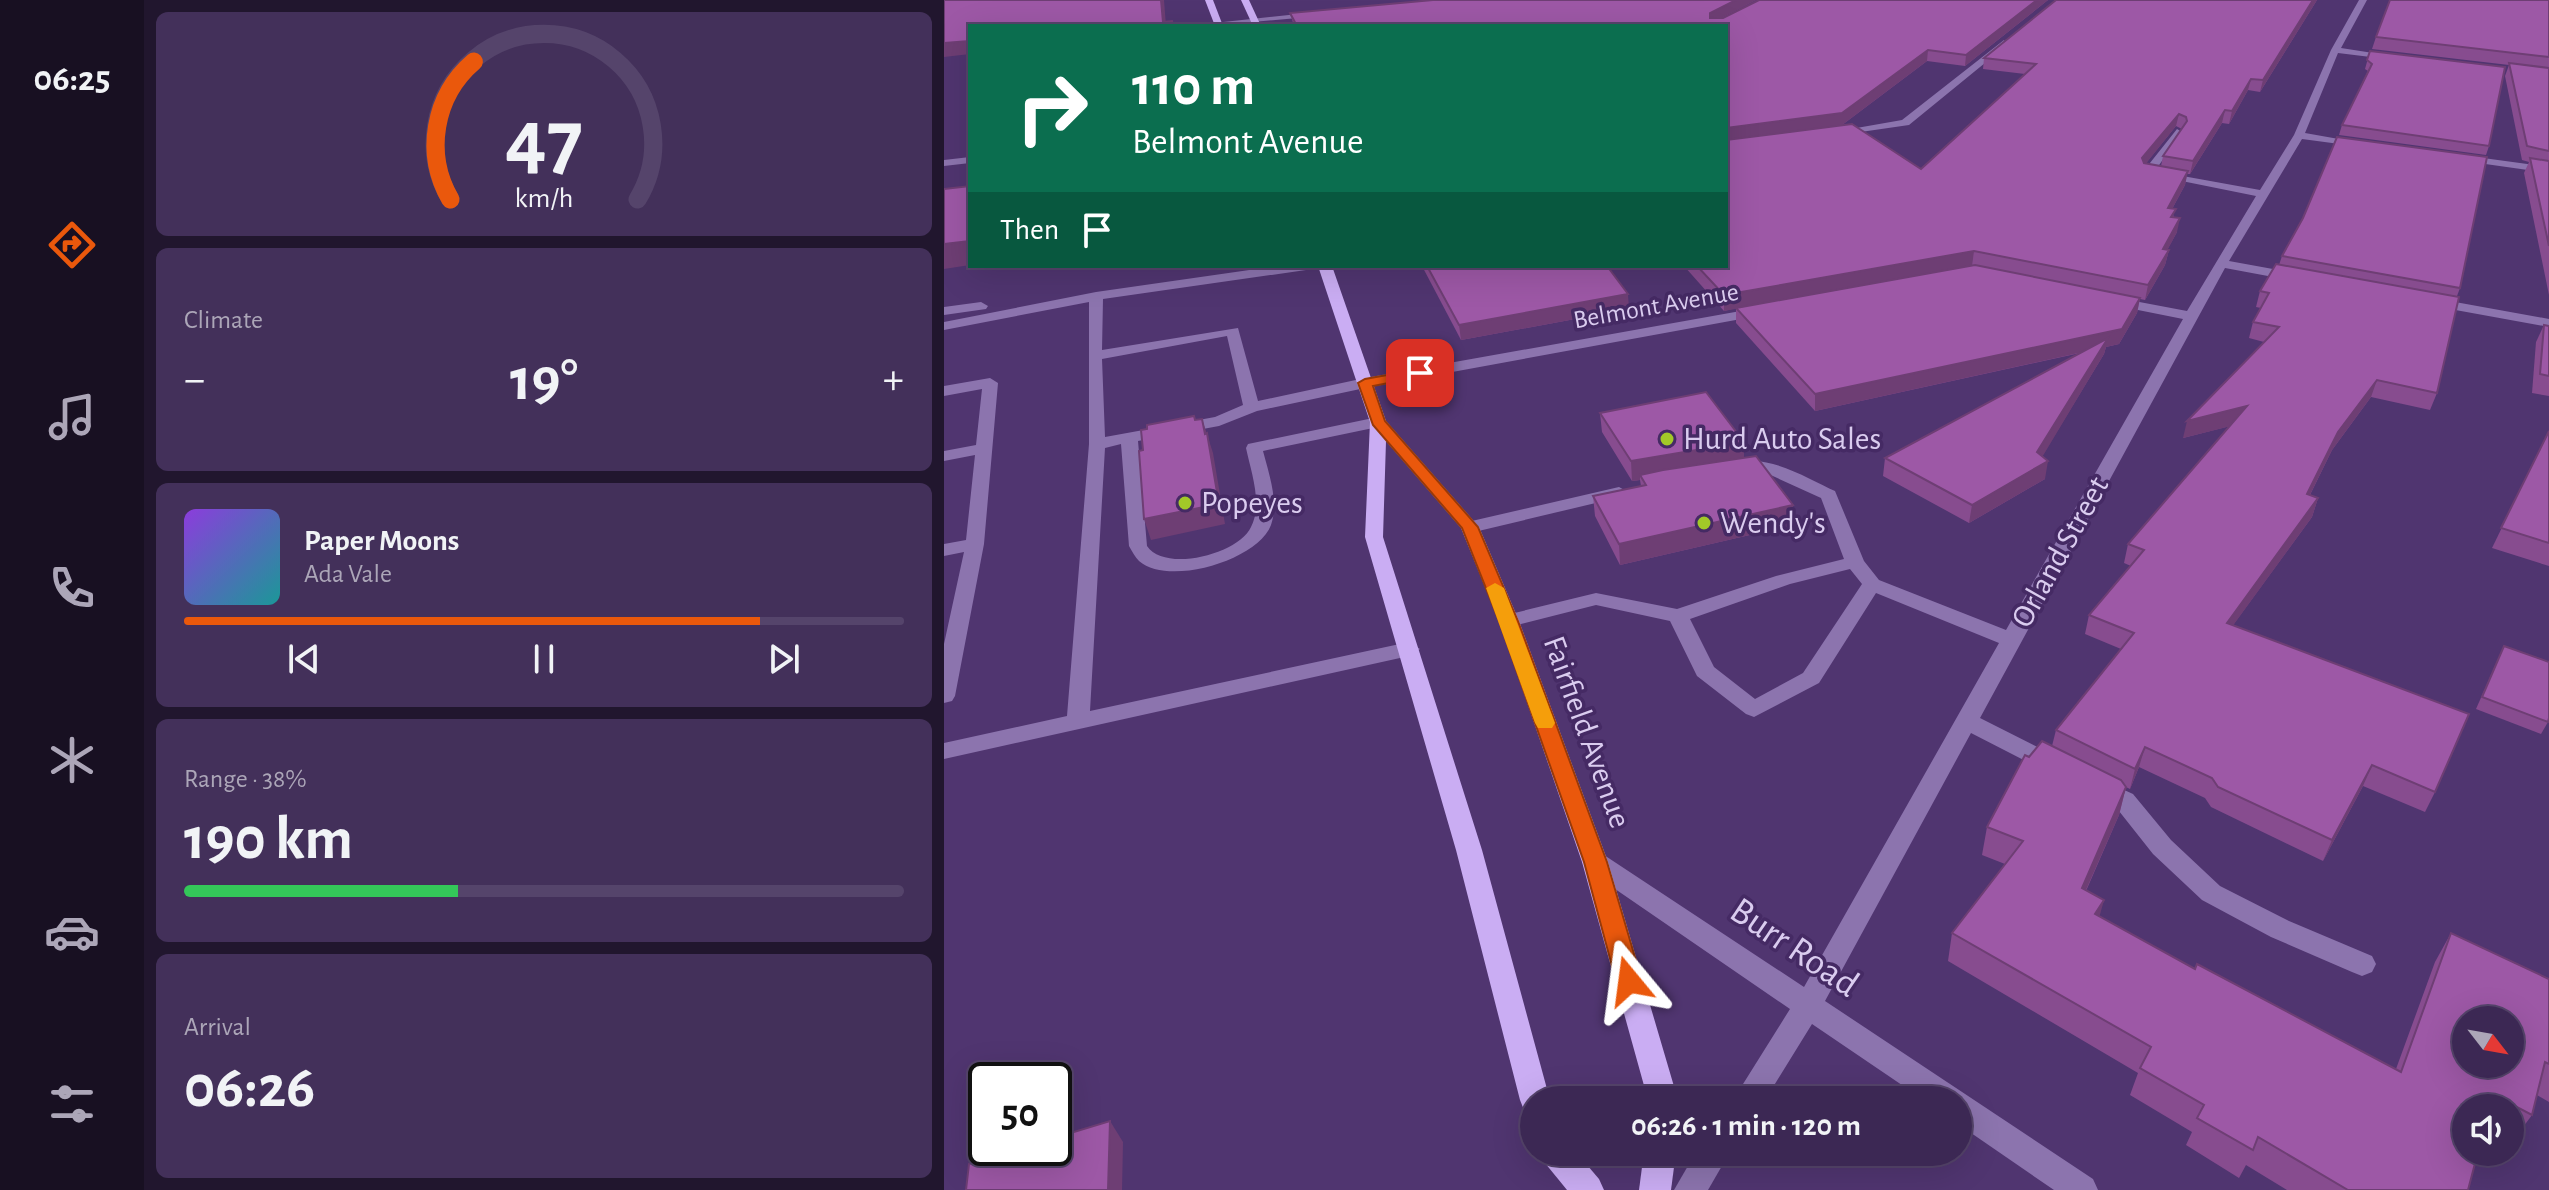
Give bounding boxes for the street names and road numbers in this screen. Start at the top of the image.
street label: Belmont Avenue [1571,279,1741,333]
street label: Orland Street [2006,471,2114,633]
street label: Fairfield Avenue [1538,632,1636,832]
street label: Burr Road [1723,891,1865,1005]

